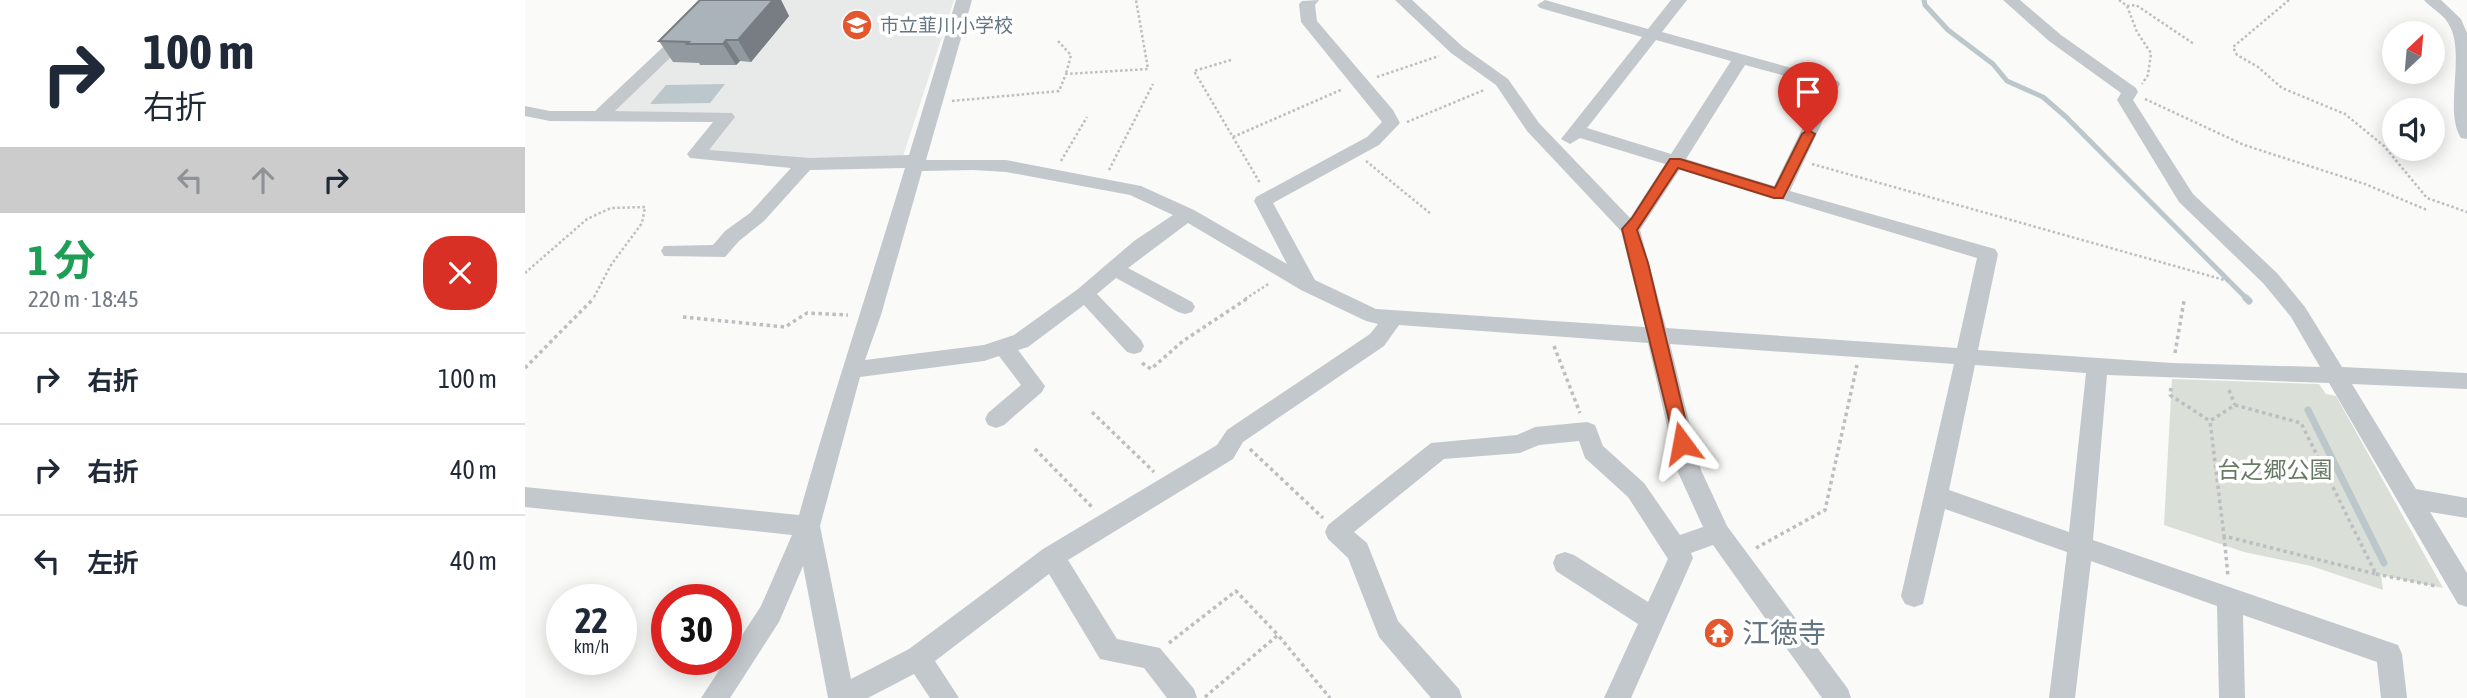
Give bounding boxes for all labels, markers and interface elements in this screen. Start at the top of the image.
school or university icon: 市立韮川小学校 [840,8,874,42]
place label: 市立韮川小学校 [880,14,1013,36]
north arrow [2382,21,2445,84]
map controls [2382,21,2445,161]
text: 100 m [143,23,254,79]
icon: right [28,28,119,119]
pin [1778,62,1838,134]
icon: arrive [1789,73,1827,111]
text: 右折 [143,88,207,125]
button: sound [2382,98,2445,161]
icon: left [171,161,209,199]
icon: ahead [244,161,282,199]
icon: right [317,161,355,199]
text: 1 分 [28,236,96,284]
button: close [423,236,497,310]
text: 220 m · 18:45 [28,286,139,312]
icon: right [28,360,66,398]
text: 100 m [438,364,497,394]
text: 右折 [87,366,139,396]
position arrow [1645,406,1719,480]
icon: right [28,451,66,489]
text: 40 m [450,455,497,485]
text: 右折 [87,457,139,487]
park label: 台之郷公園 [2218,457,2333,483]
icon: left [28,542,66,580]
text: 40 m [450,546,497,576]
text: 左折 [87,548,139,578]
speed limit sign: 30 [651,584,742,675]
text: 22 [575,600,608,640]
temple icon: 江徳寺 [1702,616,1736,650]
place label: 江徳寺 [1742,617,1826,649]
text: km/h [574,636,609,657]

